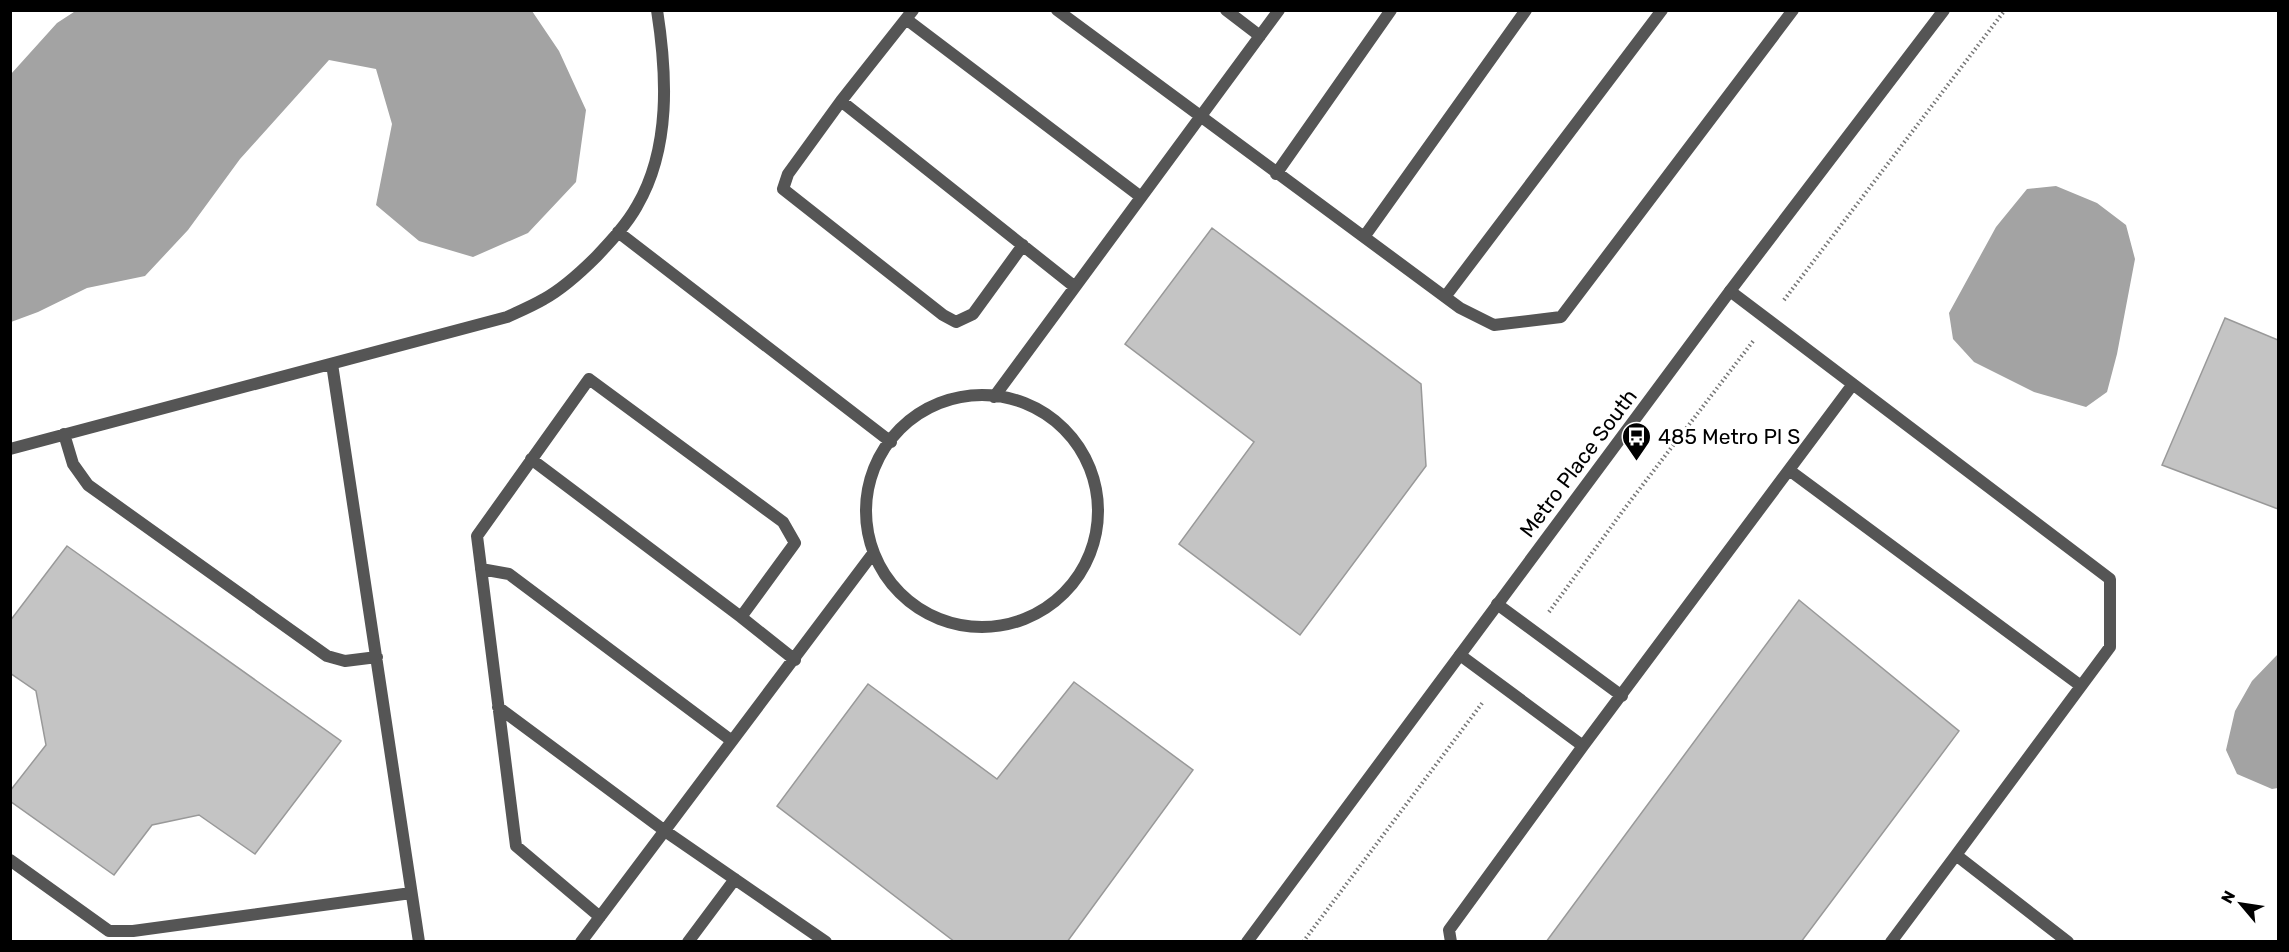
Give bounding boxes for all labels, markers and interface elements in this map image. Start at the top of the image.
street label: Metro Place South [1514,384,1642,542]
bus stop icon: 485 Metro Pl S [1621,420,1653,462]
place label: 485 Metro Pl S [1658,424,1800,449]
north arrow [2211,874,2271,934]
text: N [2217,887,2239,907]

